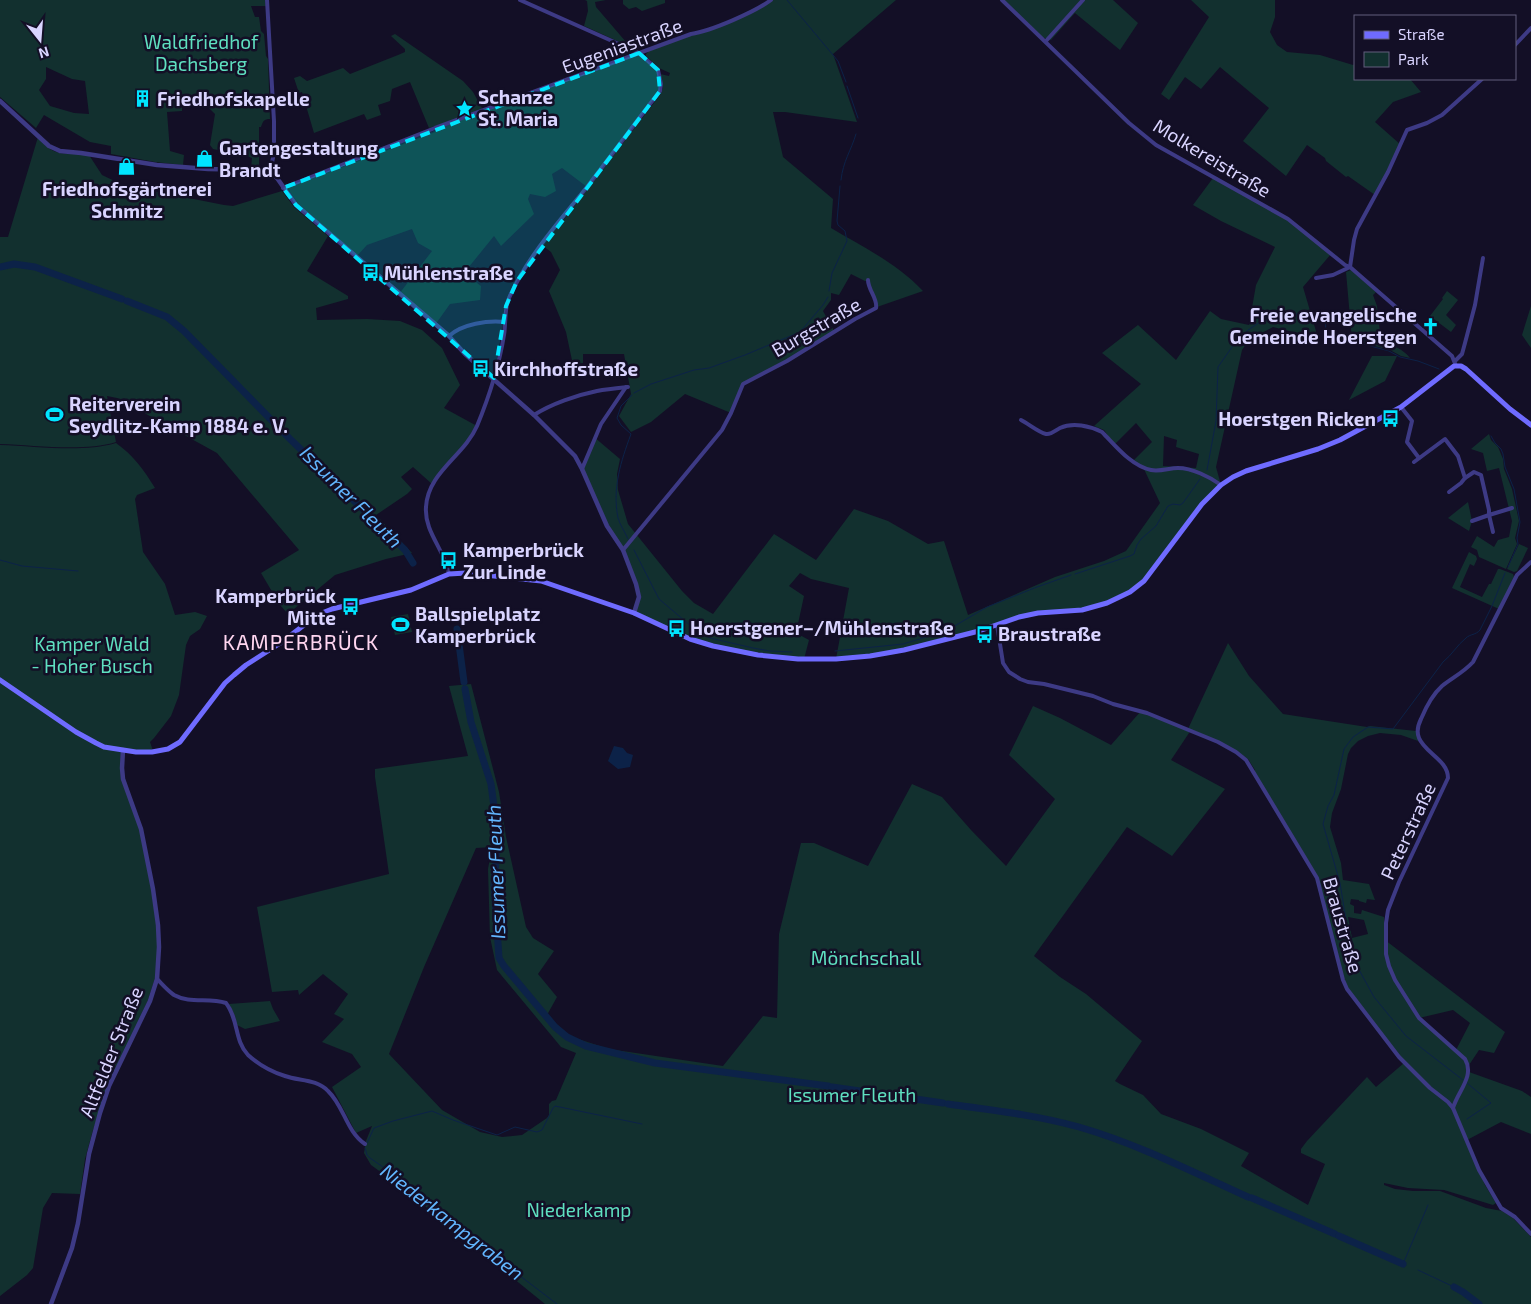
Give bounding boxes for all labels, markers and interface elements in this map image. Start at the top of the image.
street label: Eugeniastraße [559,13,685,78]
north arrow [15,15,65,65]
legend [1354,15,1516,80]
text: Straße [1398,25,1444,43]
park label: Waldfriedhof Dachsberg [144,30,259,75]
text: N [37,43,51,63]
text: Park [1398,50,1429,68]
place label: Schanze St. Maria [478,85,558,130]
place label: Friedhofskapelle [157,87,310,110]
building icon: Friedhofskapelle [133,89,153,109]
place icon: Schanze St. Maria [454,98,474,118]
street label: Molkereistraße [1149,113,1275,202]
place label: Gartengestaltung Brandt [219,136,378,181]
shop icon: Gartengestaltung Brandt [195,149,215,169]
shop icon: Friedhofsgärtnerei Schmitz [117,156,137,176]
place label: Friedhofsgärtnerei Schmitz [42,177,212,222]
place label: Mühlenstraße [384,261,514,284]
bus stop icon: Mühlenstraße [360,263,380,283]
street label: Burgstraße [767,292,864,361]
place label: Freie evangelische Gemeinde Hoerstgen [1230,303,1417,348]
church icon: Freie evangelische Gemeinde Hoerstgen [1421,316,1441,336]
place label: Kirchhoffstraße [494,357,638,380]
bus stop icon: Kirchhoffstraße [470,359,490,379]
place label: Reiterverein Seydlitz-Kamp 1884 e. V. [69,392,288,438]
sports icon: Reiterverein Seydlitz-Kamp 1884 e. V. [45,405,65,425]
place label: Hoerstgen Ricken [1218,407,1376,430]
bus stop icon: Hoerstgen Ricken [1380,409,1400,429]
water label: Issumer Fleuth [296,440,408,552]
place label: Kamperbrück Zur Linde [463,538,584,583]
bus stop icon: Kamperbrück Zur Linde [439,551,459,571]
place label: Kamperbrück Mitte [215,584,336,629]
bus stop icon: Kamperbrück Mitte [340,597,360,617]
place label: Ballspielplatz Kamperbrück [415,602,540,647]
sports icon: Ballspielplatz Kamperbrück [391,615,411,635]
place label: Hoerstgener−/Mühlenstraße [690,616,954,639]
bus stop icon: Hoerstgener−/Mühlenstraße [666,618,686,638]
place label: Braustraße [998,622,1102,645]
bus stop icon: Braustraße [974,624,994,644]
district label: KAMPERBRÜCK [223,629,379,654]
park label: Kamper Wald - Hoher Busch [31,632,153,677]
street label: Peterstraße [1375,779,1440,883]
water label: Issumer Fleuth [481,804,509,940]
street label: Braustraße [1319,874,1368,975]
park label: Mönchschall [811,946,922,969]
street label: Altfelder Straße [74,983,147,1121]
park label: Issumer Fleuth [788,1083,916,1106]
water label: Niederkampgraben [376,1158,529,1285]
park label: Niederkamp [527,1198,631,1221]

